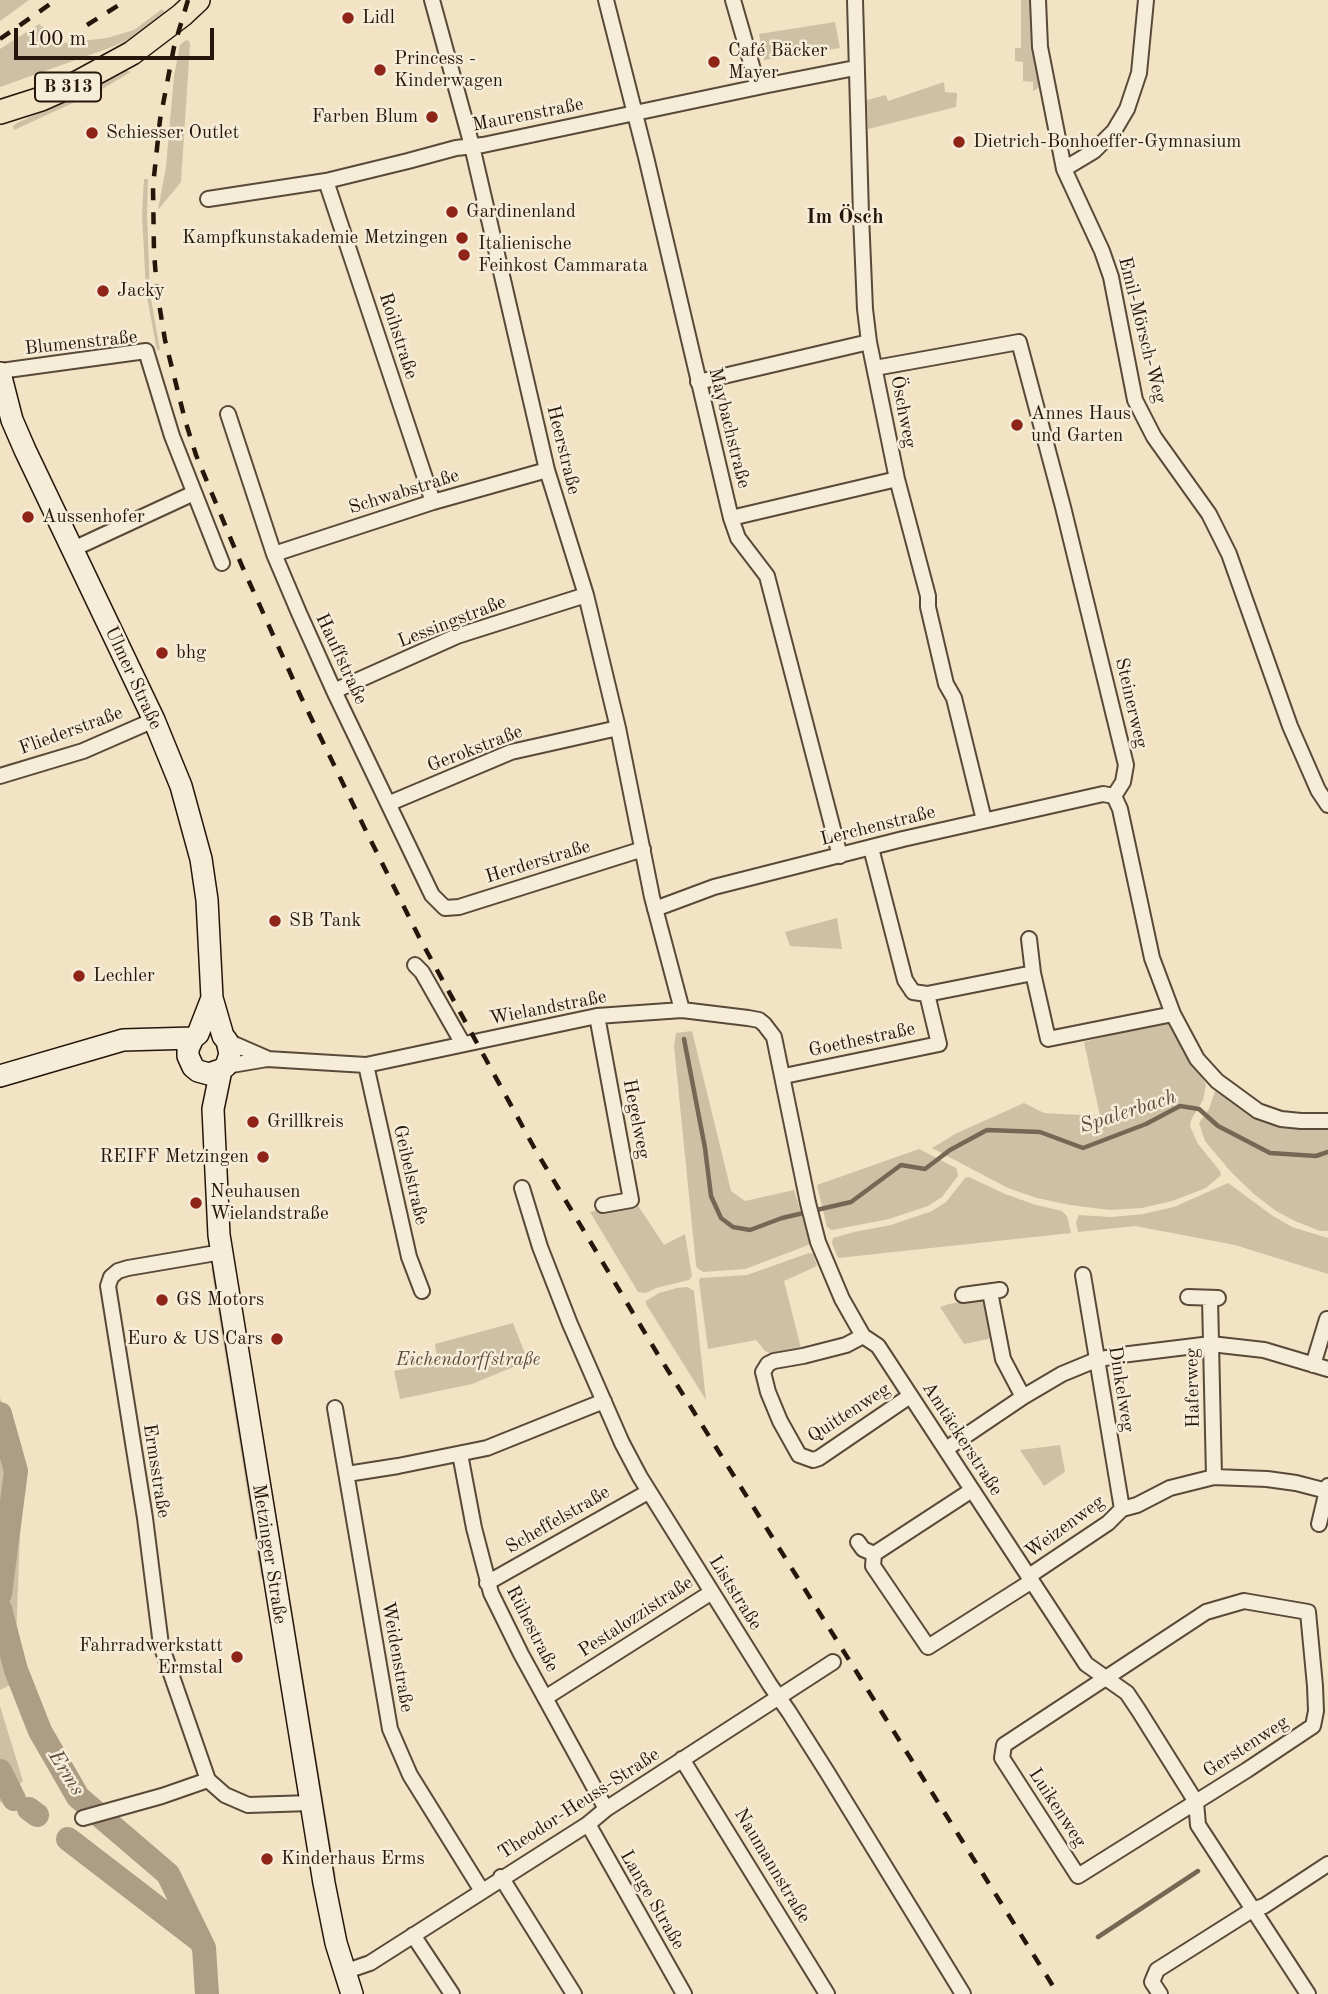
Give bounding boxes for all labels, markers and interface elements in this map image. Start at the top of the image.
place label: Lidl [362,7,395,29]
marker: Lidl [340,10,356,26]
scale bar [18,14,217,58]
text: 100 m [27,29,86,50]
place label: Café Bäcker Mayer [728,40,828,84]
place label: Princess - Kinderwagen [394,48,503,92]
marker: Café Bäcker Mayer [706,54,722,70]
marker: Princess - Kinderwagen [372,62,388,78]
road number: B 313 [35,72,101,102]
street label: Maurenstraße [470,93,586,137]
place label: Farben Blum [312,106,418,128]
marker: Farben Blum [424,109,440,125]
place label: Schiesser Outlet [106,122,239,144]
marker: Schiesser Outlet [84,125,100,141]
place label: Dietrich-Bonhoeffer-Gymnasium [973,131,1241,153]
marker: Dietrich-Bonhoeffer-Gymnasium [951,134,967,150]
place label: Gardinenland [466,201,576,223]
marker: Gardinenland [444,204,460,220]
district label: Im Ösch [806,204,884,230]
place label: Kampfkunstakademie Metzingen [182,227,448,249]
marker: Kampfkunstakademie Metzingen [454,230,470,246]
place label: Italienische Feinkost Cammarata [478,233,648,277]
marker: Italienische Feinkost Cammarata [456,247,472,263]
street label: Emil-Mörsch-Weg [1113,254,1171,406]
place label: Jacky [117,280,165,302]
marker: Jacky [95,283,111,299]
street label: Roihstraße [373,290,423,382]
street label: Blumenstraße [23,326,139,360]
street label: Maybachstraße [703,365,755,491]
street label: Öschweg [885,374,921,450]
street label: Heerstraße [541,403,585,497]
place label: Annes Haus und Garten [1031,403,1131,447]
marker: Annes Haus und Garten [1009,417,1025,433]
street label: Schwabstraße [346,464,462,520]
place label: Aussenhofer [42,506,145,528]
marker: Aussenhofer [20,509,36,525]
street label: Lessingstraße [395,591,509,653]
street label: Hauffstraße [310,610,372,708]
street label: Ulmer Straße [99,623,167,733]
place label: bhg [176,642,206,664]
marker: bhg [154,645,170,661]
street label: Steinerweg [1110,656,1152,750]
street label: Fliederstraße [16,702,126,760]
street label: Gerokstraße [424,720,526,778]
street label: Lerchenstraße [818,801,938,851]
street label: Herderstraße [483,835,593,889]
place label: SB Tank [289,910,361,932]
marker: SB Tank [267,913,283,929]
place label: Lechler [93,965,155,987]
marker: Lechler [71,968,87,984]
street label: Wielandstraße [488,985,608,1031]
street label: Goethestraße [807,1018,917,1062]
street label: Hegelweg [617,1077,655,1161]
water label: Spalerbach [1076,1085,1180,1139]
place label: Grillkreis [267,1111,344,1133]
marker: Grillkreis [245,1114,261,1130]
street label: Geibelstraße [387,1123,433,1227]
place label: REIFF Metzingen [99,1146,249,1168]
marker: REIFF Metzingen [255,1149,271,1165]
place label: Neuhausen Wielandstraße [210,1181,329,1225]
marker: Neuhausen Wielandstraße [188,1195,204,1211]
place label: GS Motors [176,1289,264,1311]
marker: GS Motors [154,1292,170,1308]
place label: Euro & US Cars [127,1328,263,1350]
marker: Euro & US Cars [269,1331,285,1347]
street label: Dinkelweg [1103,1344,1139,1434]
street label: Haferweg [1181,1348,1205,1428]
park label: Eichendorffstraße [396,1349,540,1371]
street label: Quittenweg [803,1378,895,1448]
street label: Amtäckerstraße [917,1378,1007,1500]
street label: Ermsstraße [137,1422,175,1520]
street label: Scheffelstraße [502,1481,614,1559]
street label: Metzinger Straße [247,1482,291,1626]
street label: Weizenweg [1021,1491,1109,1563]
street label: Liststraße [703,1552,767,1634]
street label: Pestalozzistraße [574,1571,698,1663]
street label: Rühestraße [501,1582,563,1676]
street label: Weidenstraße [376,1600,418,1714]
place label: Fahrradwerkstatt Ermstal [79,1635,223,1679]
marker: Fahrradwerkstatt Ermstal [229,1649,245,1665]
street label: Gerstenweg [1199,1711,1293,1783]
street label: Theodor-Heuss-Straße [494,1743,664,1865]
water label: Erms [42,1745,90,1801]
street label: Luikenweg [1023,1764,1091,1852]
street label: Naumannstraße [729,1804,815,1928]
street label: Lange Straße [614,1846,690,1954]
place label: Kinderhaus Erms [281,1848,425,1870]
marker: Kinderhaus Erms [259,1851,275,1867]

